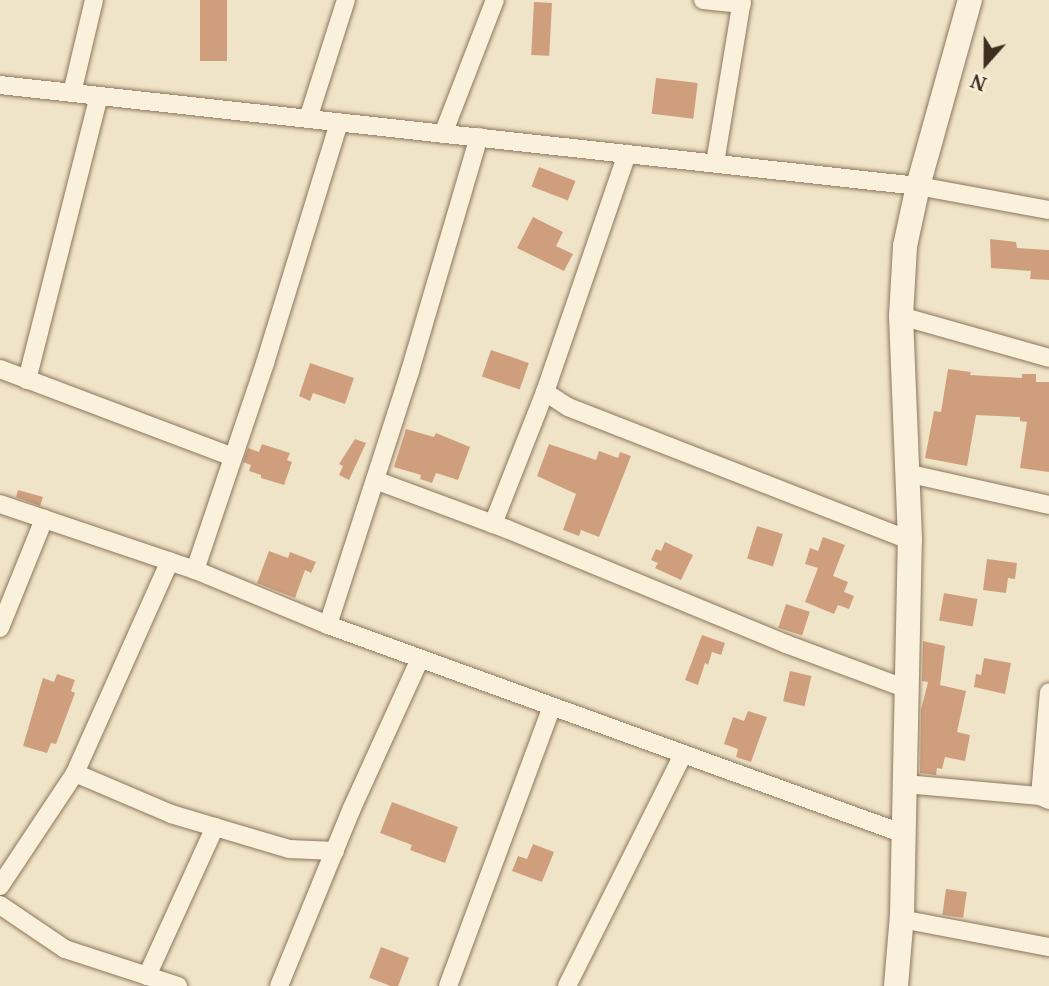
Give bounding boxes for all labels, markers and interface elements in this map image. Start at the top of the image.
north arrow [951,28,1021,98]
text: N [967,68,990,97]

